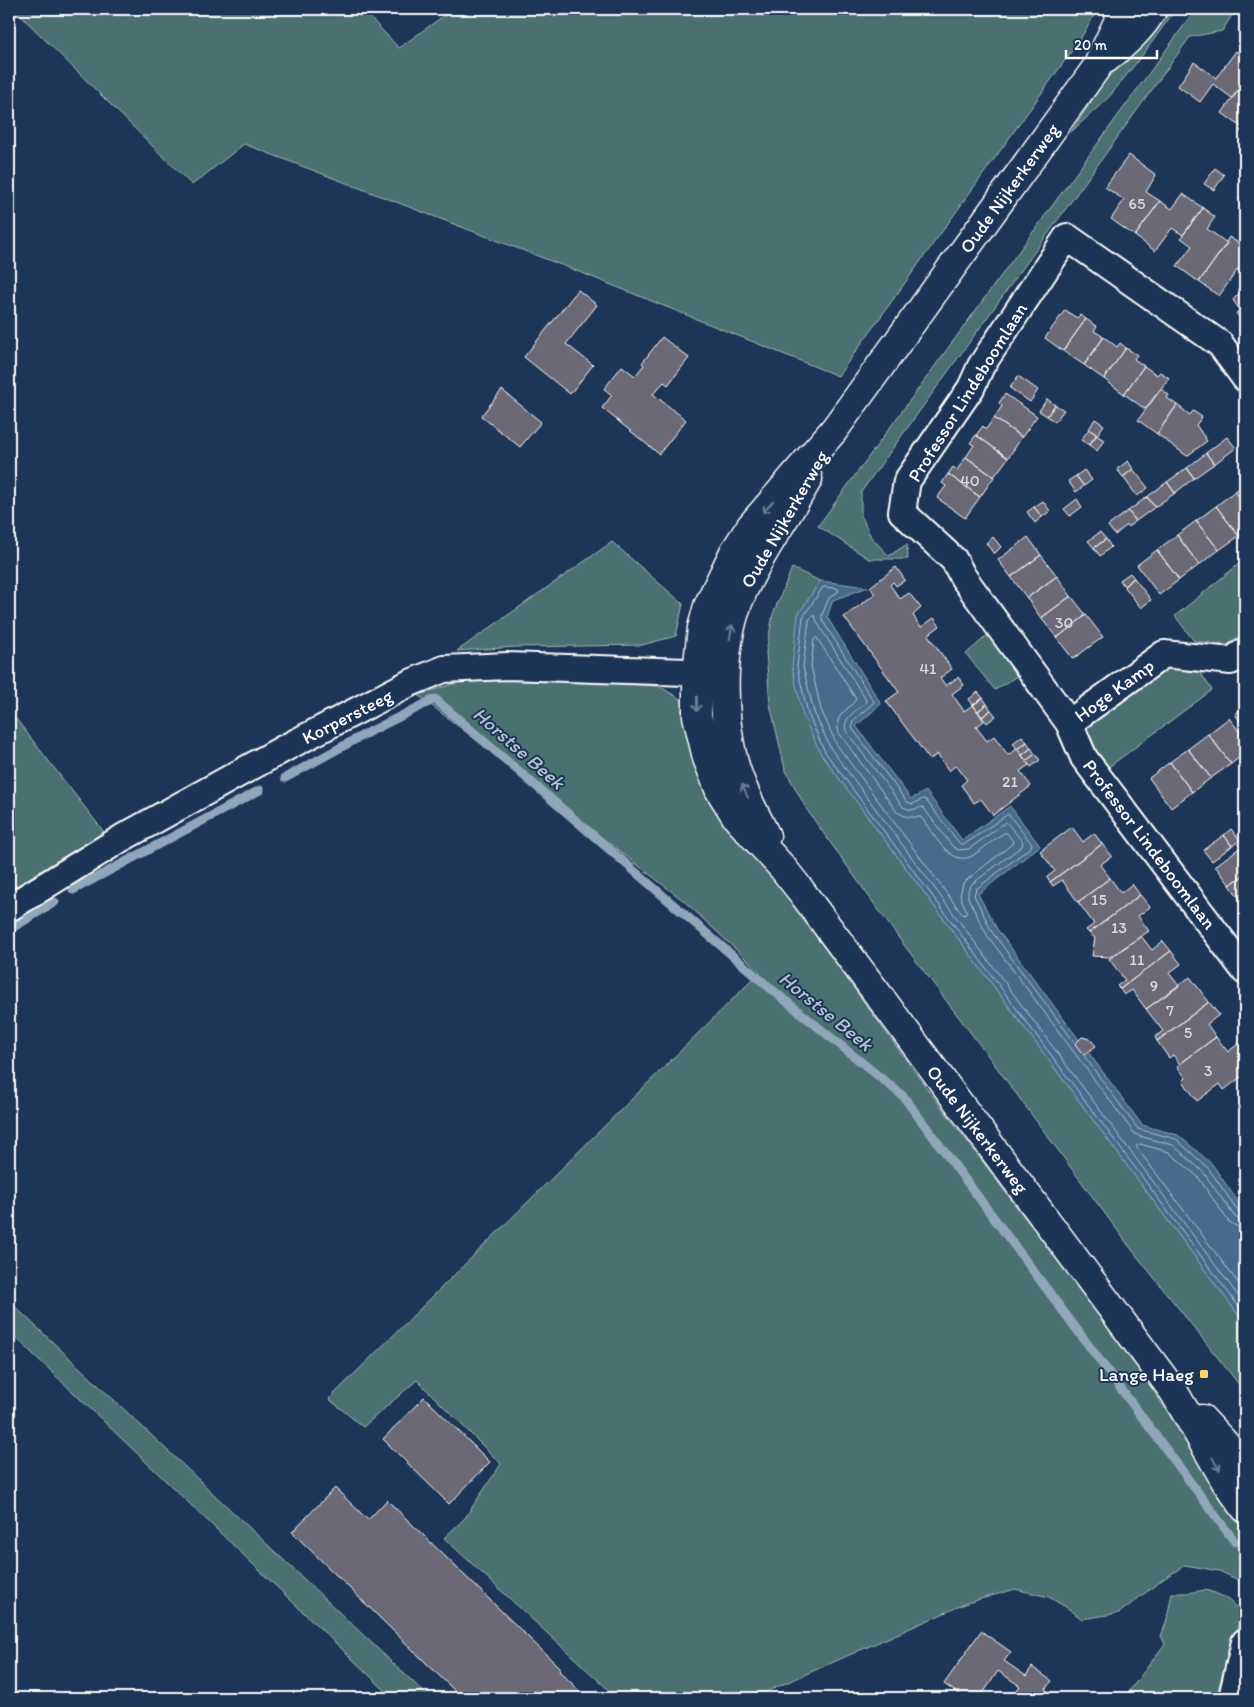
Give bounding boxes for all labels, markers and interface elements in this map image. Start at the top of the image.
scale bar [1066,28,1158,60]
text: 20 m [1074,36,1108,54]
street label: Oude Nijkerkerweg [955,119,1064,258]
house number: 65 [1129,194,1145,213]
street label: Professor Lindeboomlaan [903,298,1032,486]
street label: Oude Nijkerkerweg [736,446,833,592]
house number: 40 [960,471,980,490]
one-way arrow [762,500,773,513]
house number: 30 [1055,613,1073,632]
one-way arrow [726,624,736,640]
street label: Hoge Kamp [1070,654,1159,727]
house number: 41 [919,659,937,678]
street label: Korpersteeg [298,684,397,749]
one-way arrow [692,695,702,711]
water label: Horstse Beek [468,702,571,796]
street label: Professor Lindeboomlaan [1078,755,1221,934]
house number: 21 [1002,772,1018,791]
one-way arrow [739,784,749,799]
house number: 15 [1091,890,1107,909]
house number: 13 [1111,918,1127,937]
house number: 11 [1130,950,1145,969]
water label: Horstse Beek [774,966,879,1057]
house number: 9 [1150,976,1158,995]
house number: 7 [1166,1001,1174,1020]
house number: 5 [1184,1023,1192,1042]
street label: Oude Nijkerkerweg [922,1061,1034,1198]
house number: 3 [1204,1061,1213,1080]
place label: Lange Haeg [1099,1363,1194,1386]
marker: Lange Haeg [1198,1368,1210,1380]
one-way arrow [1211,1457,1221,1472]

